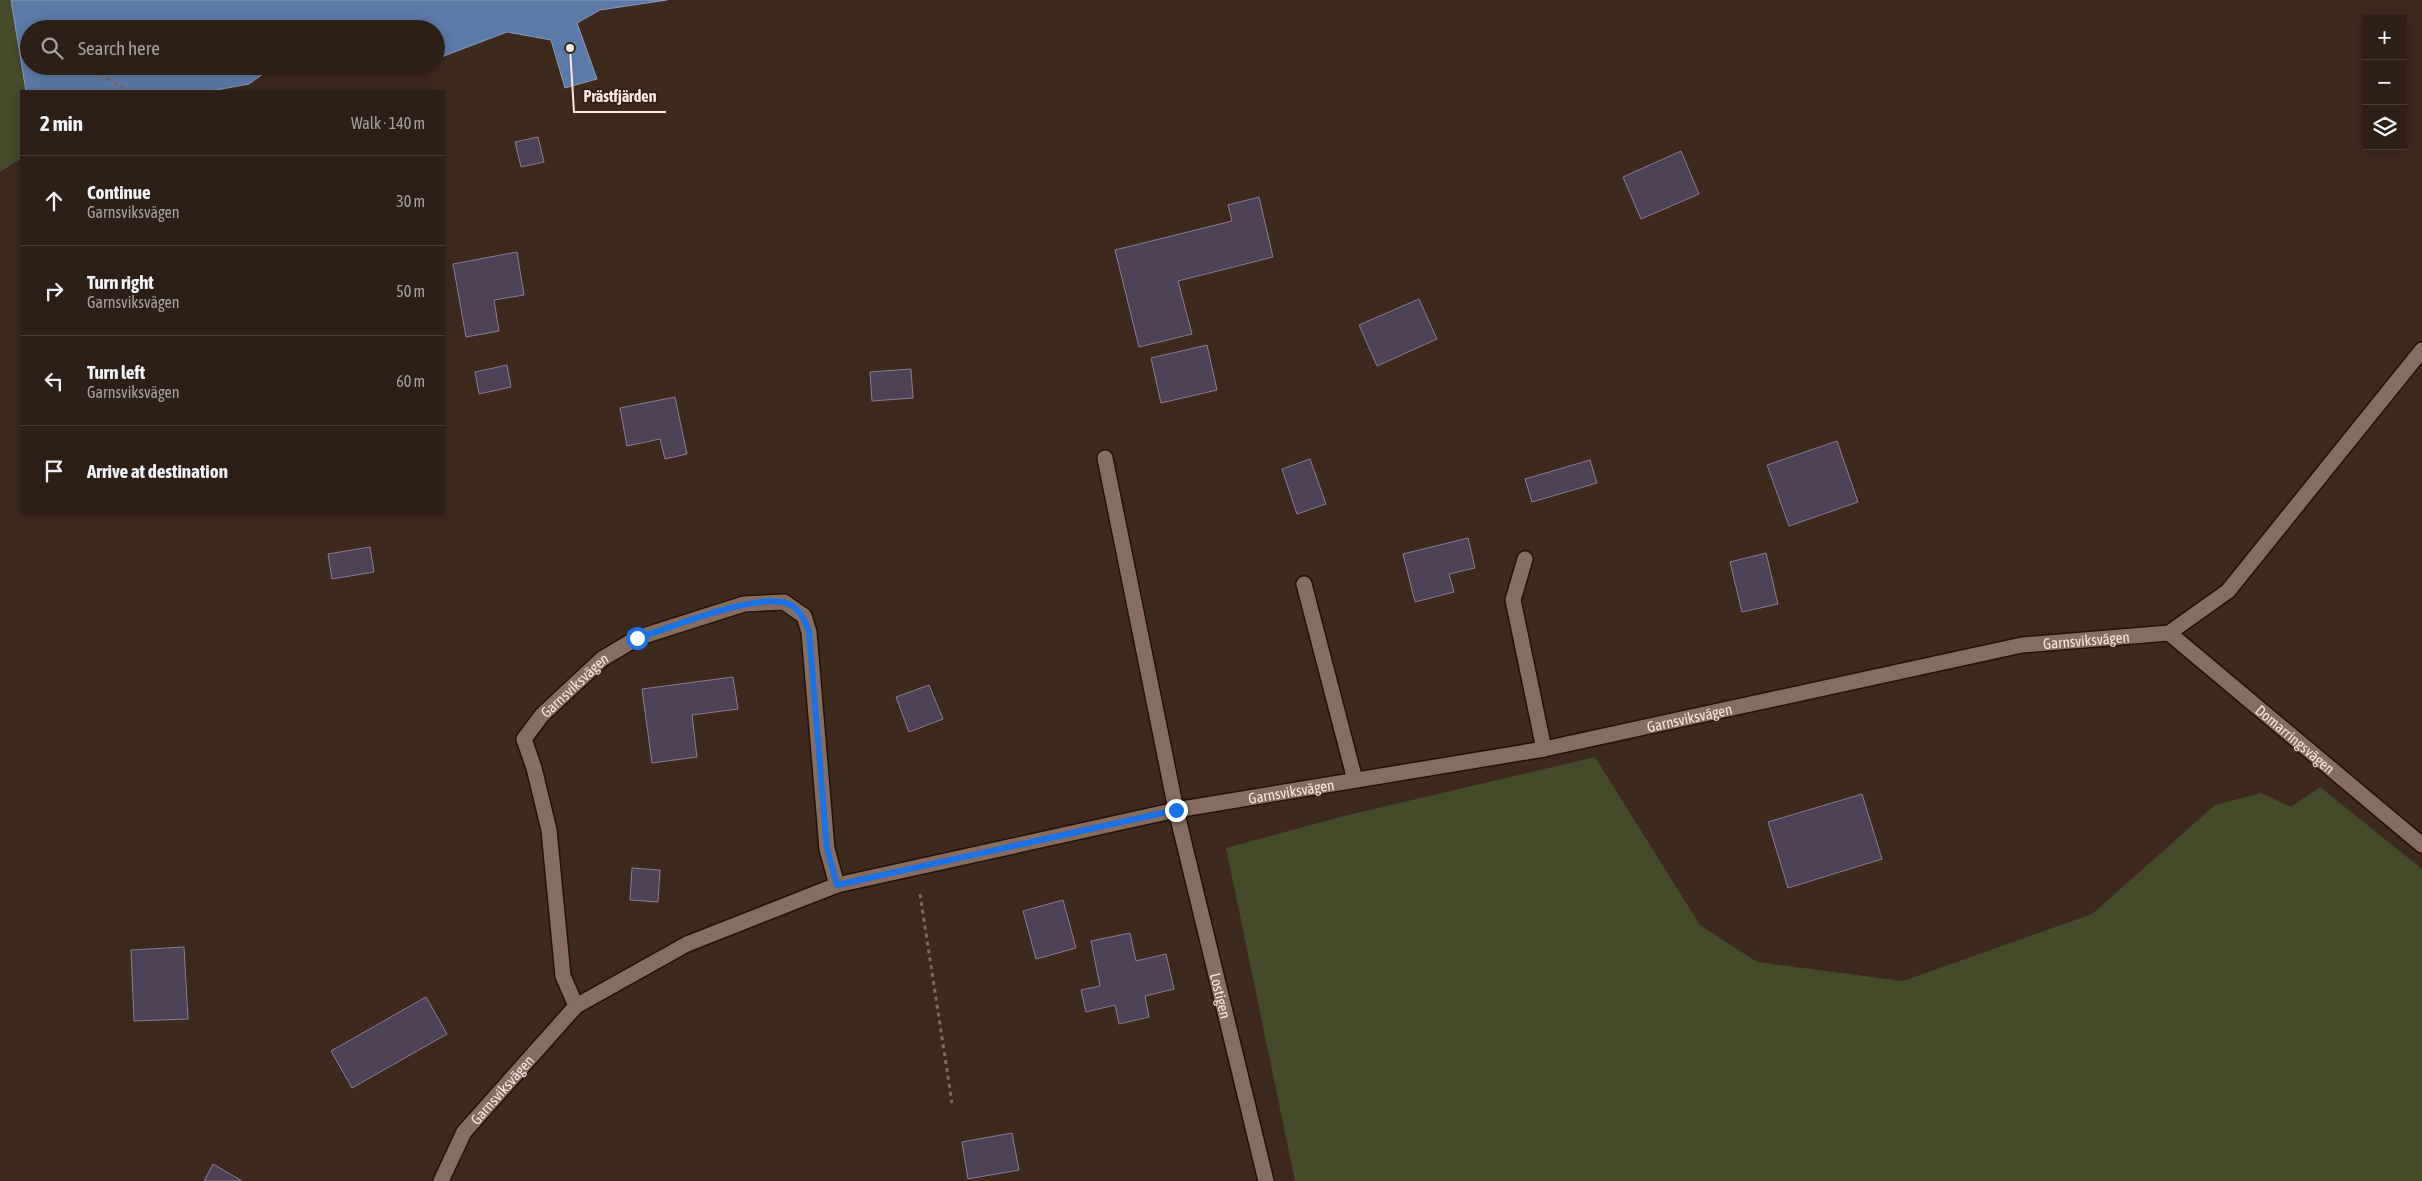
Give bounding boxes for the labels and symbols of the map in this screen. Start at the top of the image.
callout: Prästfjärden [574,81,666,112]
text: Prästfjärden [584,87,657,105]
route start [626,627,649,650]
street label: Garnsviksvägen [2042,628,2130,652]
street label: Garnsviksvägen [537,649,611,721]
street label: Garnsviksvägen [1645,700,1734,735]
street label: Domarringsvägen [2252,701,2338,777]
street label: Garnsviksvägen [1247,775,1335,806]
route end [1165,799,1188,822]
street label: Lostigen [1207,971,1235,1020]
street label: Garnsviksvägen [467,1051,537,1128]

